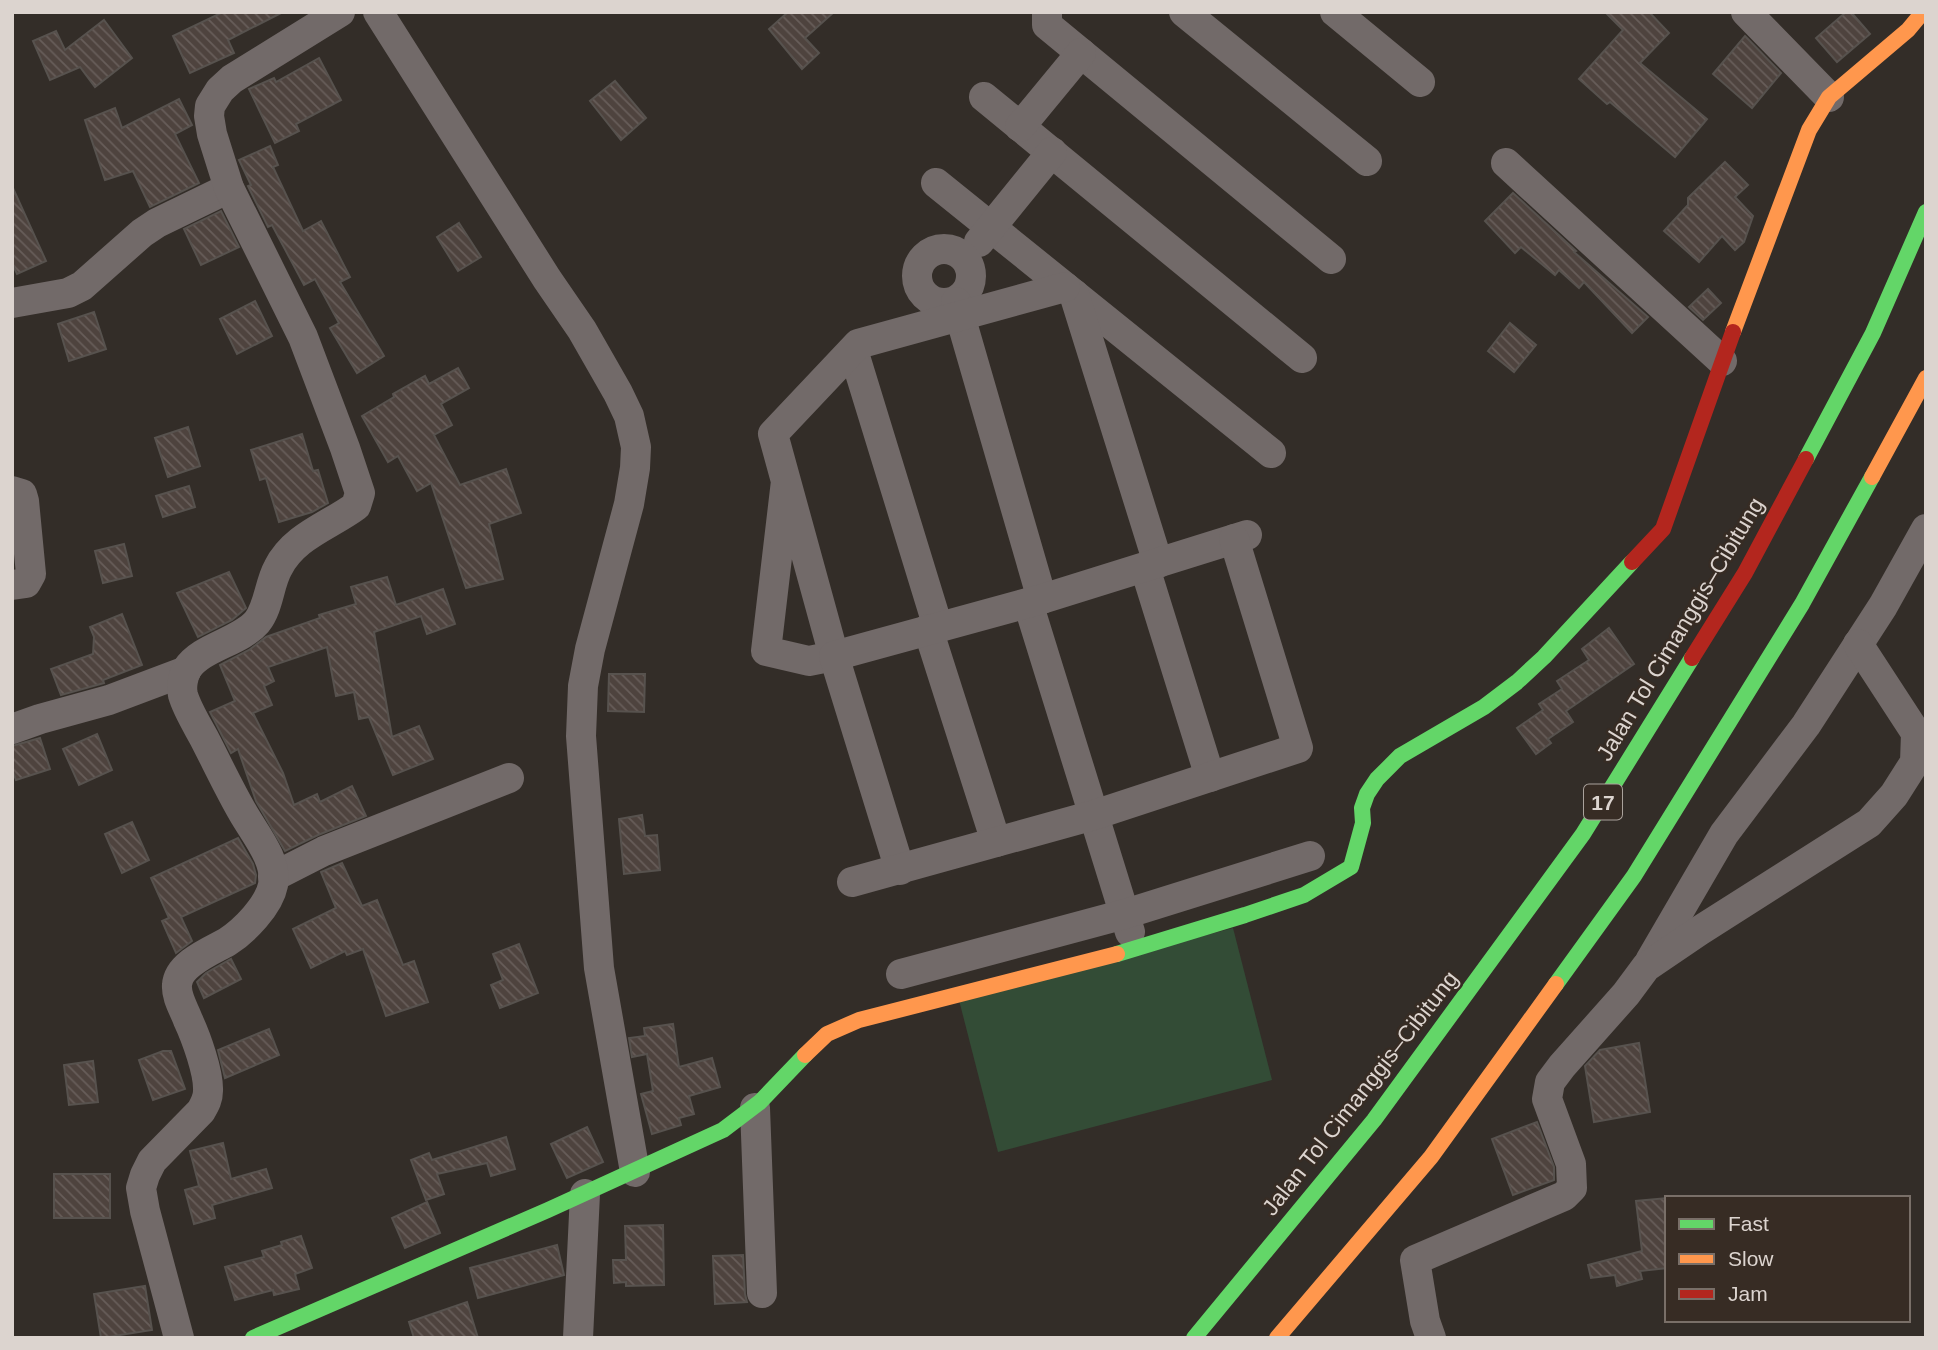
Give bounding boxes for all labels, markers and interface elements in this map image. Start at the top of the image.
street label: Jalan Tol Cimanggis–Cibitung [1591,493,1769,765]
road number: 17 [1584,784,1622,820]
street label: Jalan Tol Cimanggis–Cibitung [1257,966,1463,1220]
legend [1665,1196,1910,1322]
text: Fast [1728,1212,1769,1235]
text: Slow [1728,1247,1774,1270]
text: Jam [1728,1282,1768,1305]

